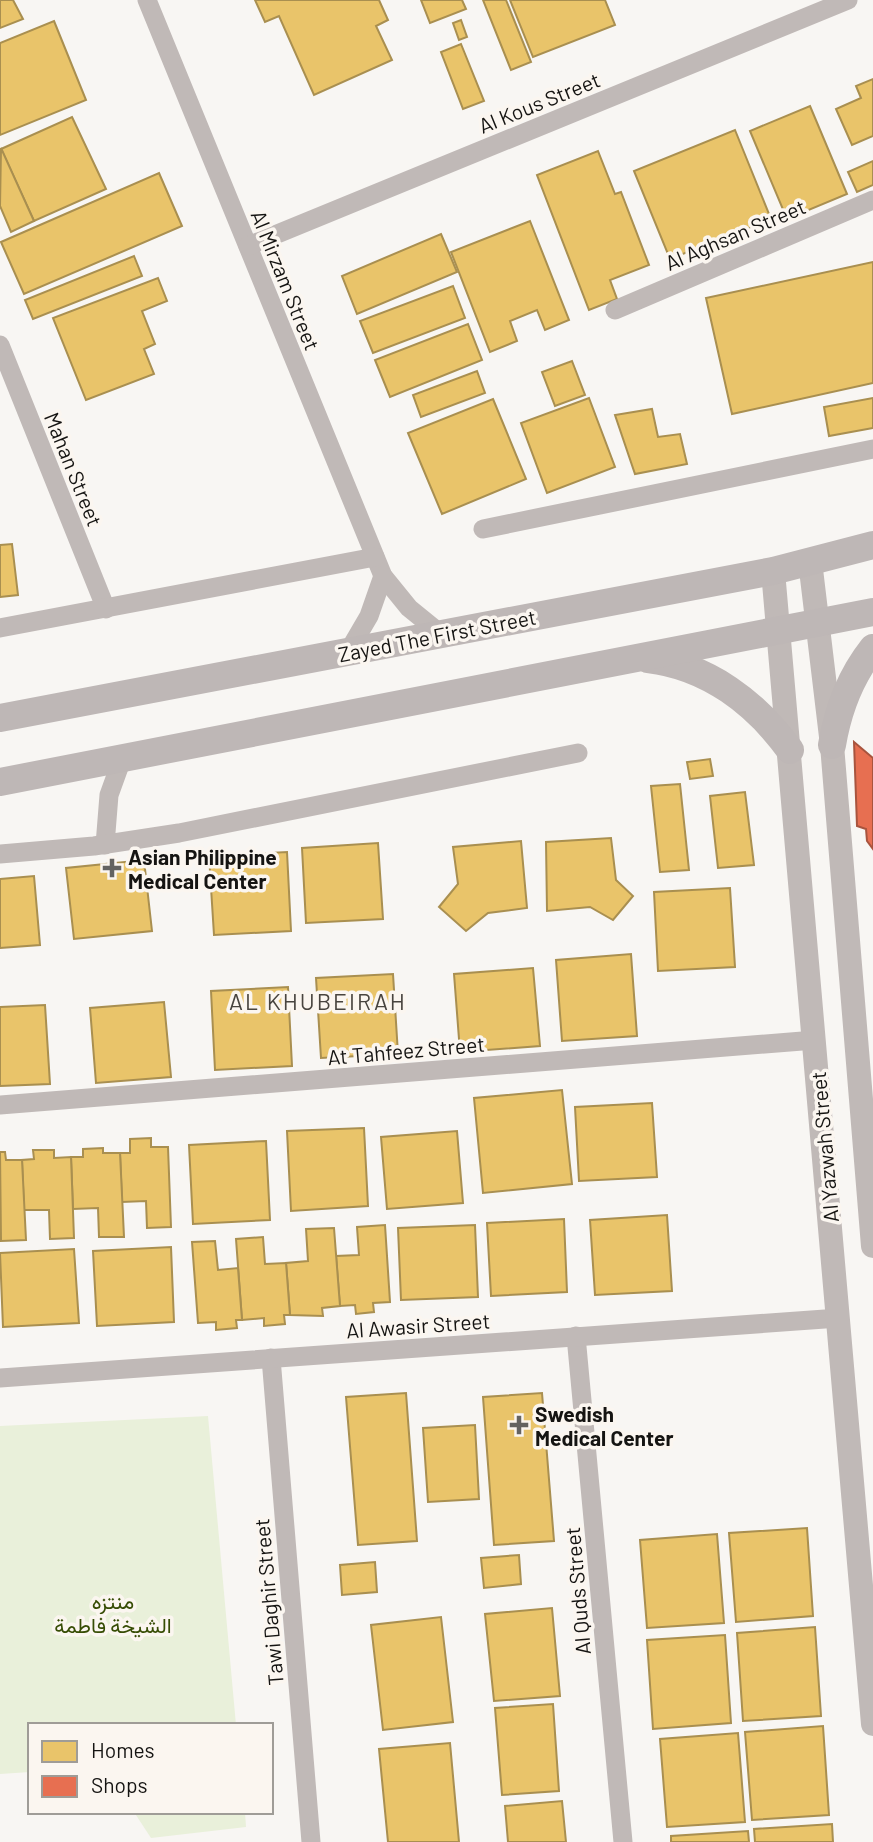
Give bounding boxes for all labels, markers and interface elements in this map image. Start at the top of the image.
street label: Al Kous Street [475,66,603,138]
street label: Al Aghsan Street [661,193,809,275]
street label: Al Mirzam Street [247,206,325,354]
street label: Mahan Street [40,408,108,530]
street label: Zayed The First Street [336,604,538,666]
place label: Asian Philippine Medical Center [128,844,277,893]
marker: Asian Philippine Medical Center [102,858,122,878]
district label: AL KHUBEIRAH [229,987,407,1015]
street label: At Tahfeez Street [326,1031,486,1069]
street label: Al Yazwah Street [805,1071,843,1223]
street label: Al Awasir Street [345,1308,491,1342]
place label: Swedish Medical Center [535,1401,673,1450]
marker: Swedish Medical Center [509,1415,529,1435]
street label: Tawi Daghir Street [248,1517,288,1687]
street label: Al Quds Street [559,1526,595,1656]
park label: منتزه الشيخة فاطمة [54,1588,172,1638]
legend [28,1723,273,1814]
text: Homes [91,1737,155,1762]
text: Shops [91,1772,148,1797]

